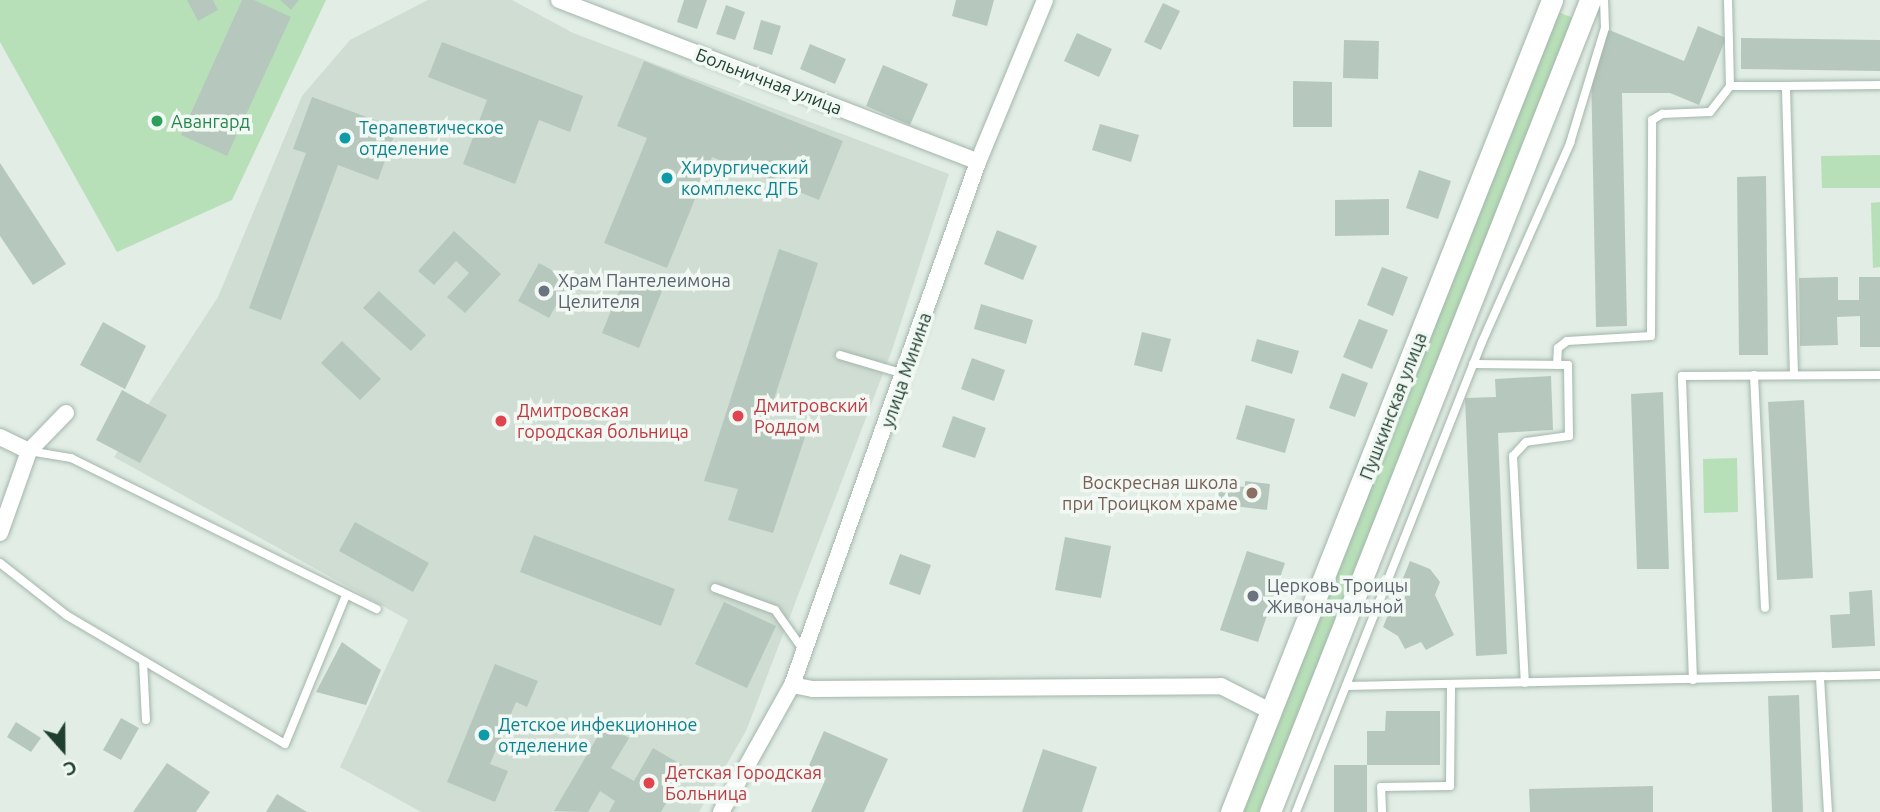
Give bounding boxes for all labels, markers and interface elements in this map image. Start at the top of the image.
street label: Больничная улица [693,43,845,119]
place label: Авангард [171,110,250,132]
marker: Авангард [149,113,165,129]
place label: Терапевтическое отделение [359,117,504,160]
marker: Терапевтическое отделение [337,130,353,146]
place label: Хирургический комплекс ДГБ [681,157,809,200]
marker: Хирургический комплекс ДГБ [659,170,675,186]
place label: Храм Пантелеимона Целителя [558,270,731,312]
marker: Храм Пантелеимона Целителя [536,283,552,299]
street label: улица Минина [876,309,936,431]
street label: Пушкинская улица [1355,329,1431,483]
place label: Дмитровский Роддом [754,395,868,438]
place label: Дмитровская городская больница [517,400,689,442]
marker: Дмитровский Роддом [728,406,748,426]
marker: Дмитровская городская больница [491,411,511,431]
place label: Воскресная школа при Троицком храме [1062,472,1238,514]
marker: Воскресная школа при Троицком храме [1244,485,1260,501]
place label: Церковь Троицы Живоначальной [1267,575,1408,618]
marker: Церковь Троицы Живоначальной [1245,588,1261,604]
north arrow [28,714,98,784]
place label: Детское инфекционное отделение [498,714,698,756]
marker: Детское инфекционное отделение [476,727,492,743]
text: С [61,756,80,781]
place label: Детская Городская Больница [665,762,822,804]
marker: Детская Городская Больница [639,773,659,793]

